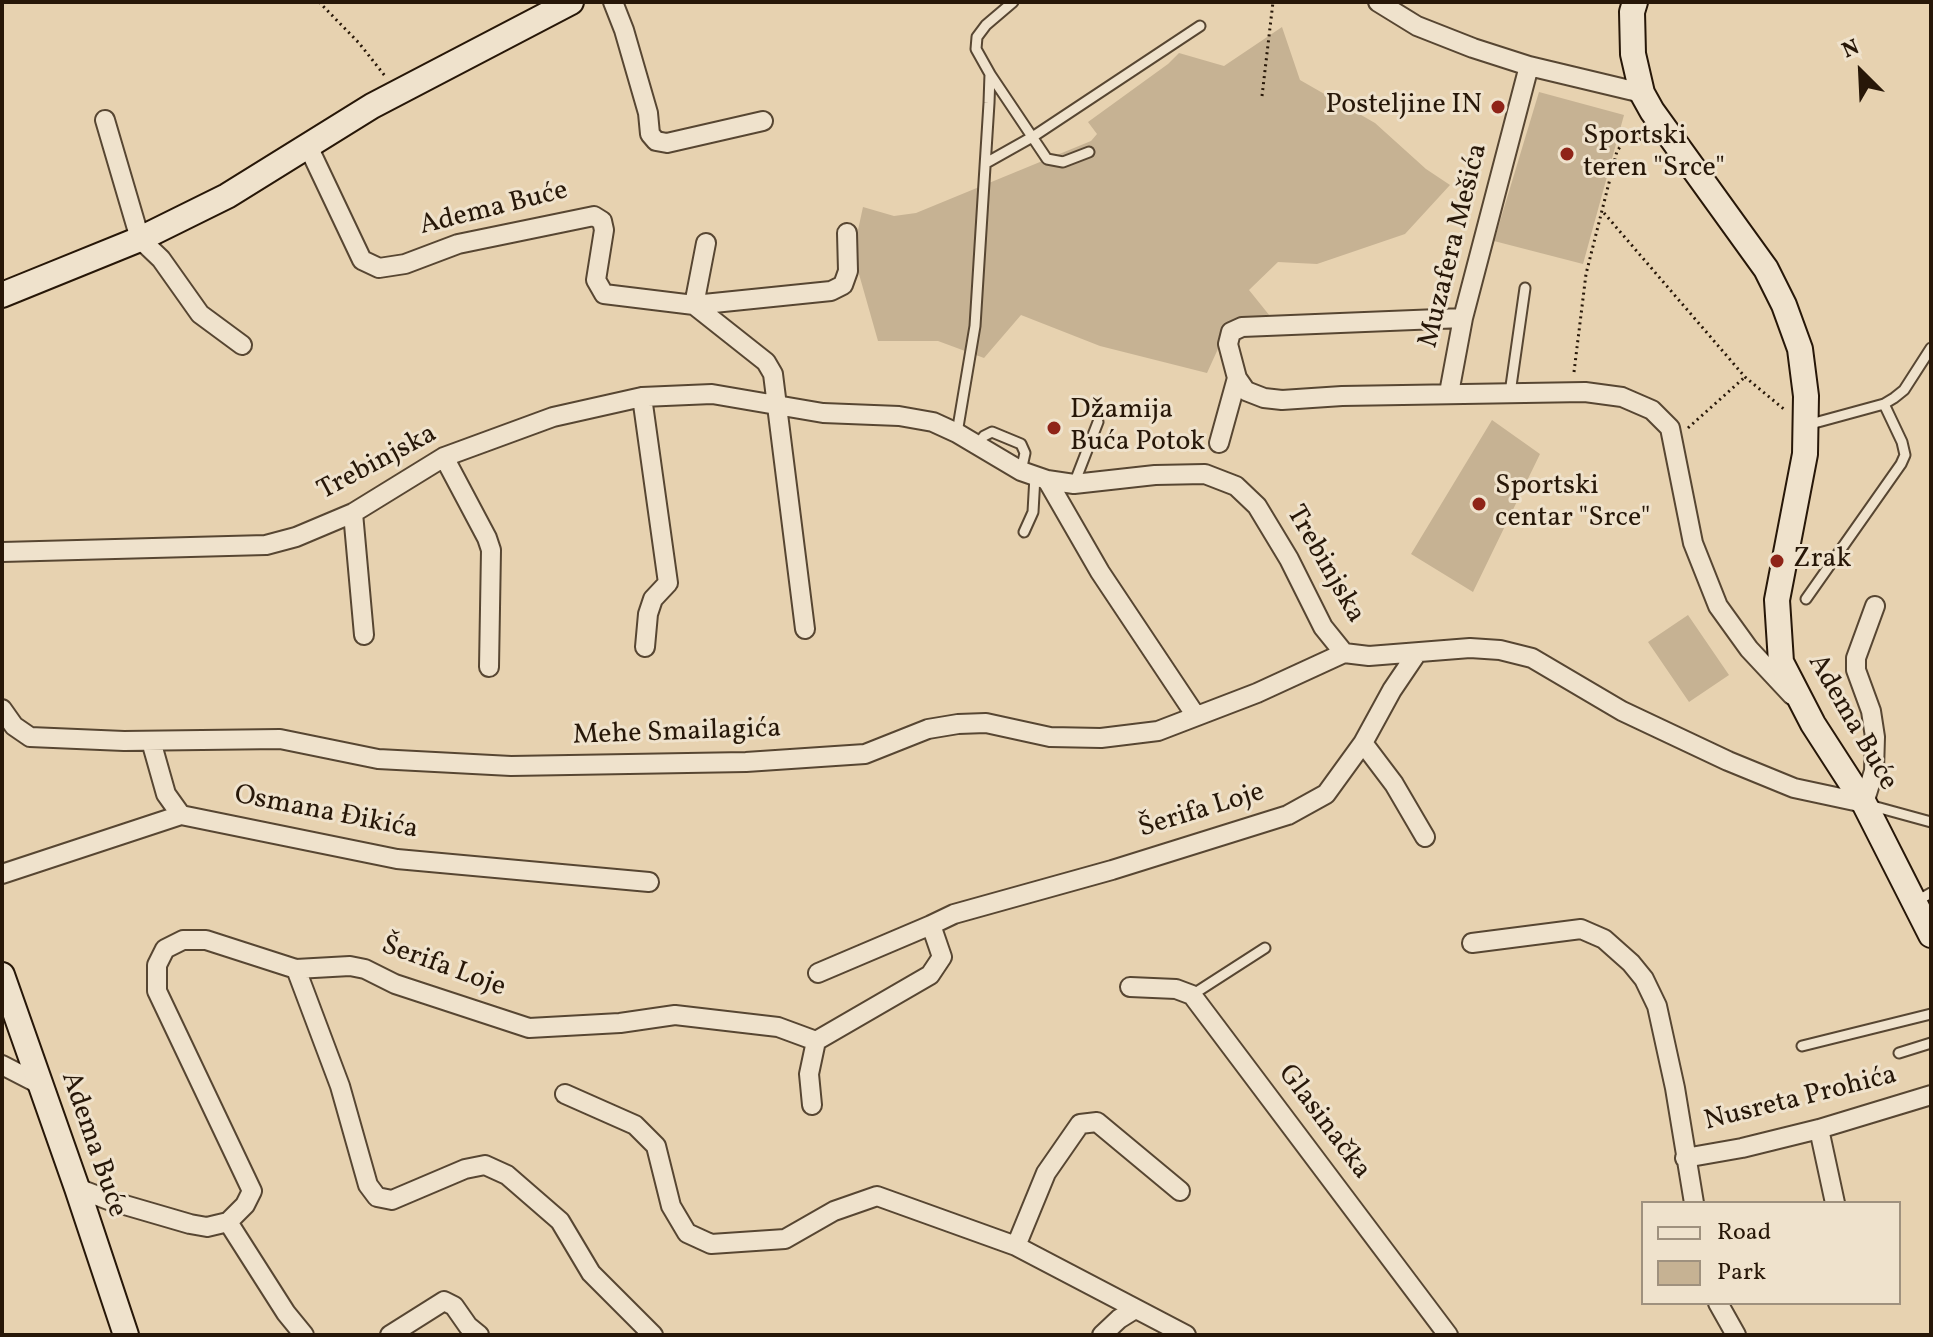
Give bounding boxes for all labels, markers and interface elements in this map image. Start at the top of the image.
north arrow [1821,32,1901,112]
text: N [1837,32,1865,67]
place label: Posteljine IN [1326,90,1482,124]
marker: Posteljine IN [1489,98,1507,116]
place label: Sportski teren "Srce" [1583,121,1725,187]
street label: Muzafera Mešića [1413,141,1497,351]
marker: Sportski teren "Srce" [1558,145,1576,163]
street label: Adema Buće [416,175,572,245]
place label: Džamija Buća Potok [1070,395,1205,461]
street label: Trebinjska [313,419,443,509]
marker: Džamija Buća Potok [1045,419,1063,437]
place label: Sportski centar "Srce" [1495,471,1650,537]
marker: Sportski centar "Srce" [1470,495,1488,513]
street label: Trebinjska [1277,500,1371,630]
place label: Zrak [1793,544,1852,578]
marker: Zrak [1768,552,1786,570]
street label: Adema Buće [1799,649,1903,797]
street label: Mehe Smailagića [572,714,782,754]
street label: Šerifa Loje [1135,777,1269,847]
street label: Osmana Đikića [231,780,421,848]
street label: Šerifa Loje [376,930,510,1006]
street label: Glasinačka [1269,1059,1377,1187]
street label: Nusreta Prohića [1701,1060,1901,1140]
street label: Adema Buće [51,1068,133,1222]
legend [1641,1201,1901,1305]
text: Road [1717,1216,1771,1250]
text: Park [1717,1256,1766,1290]

